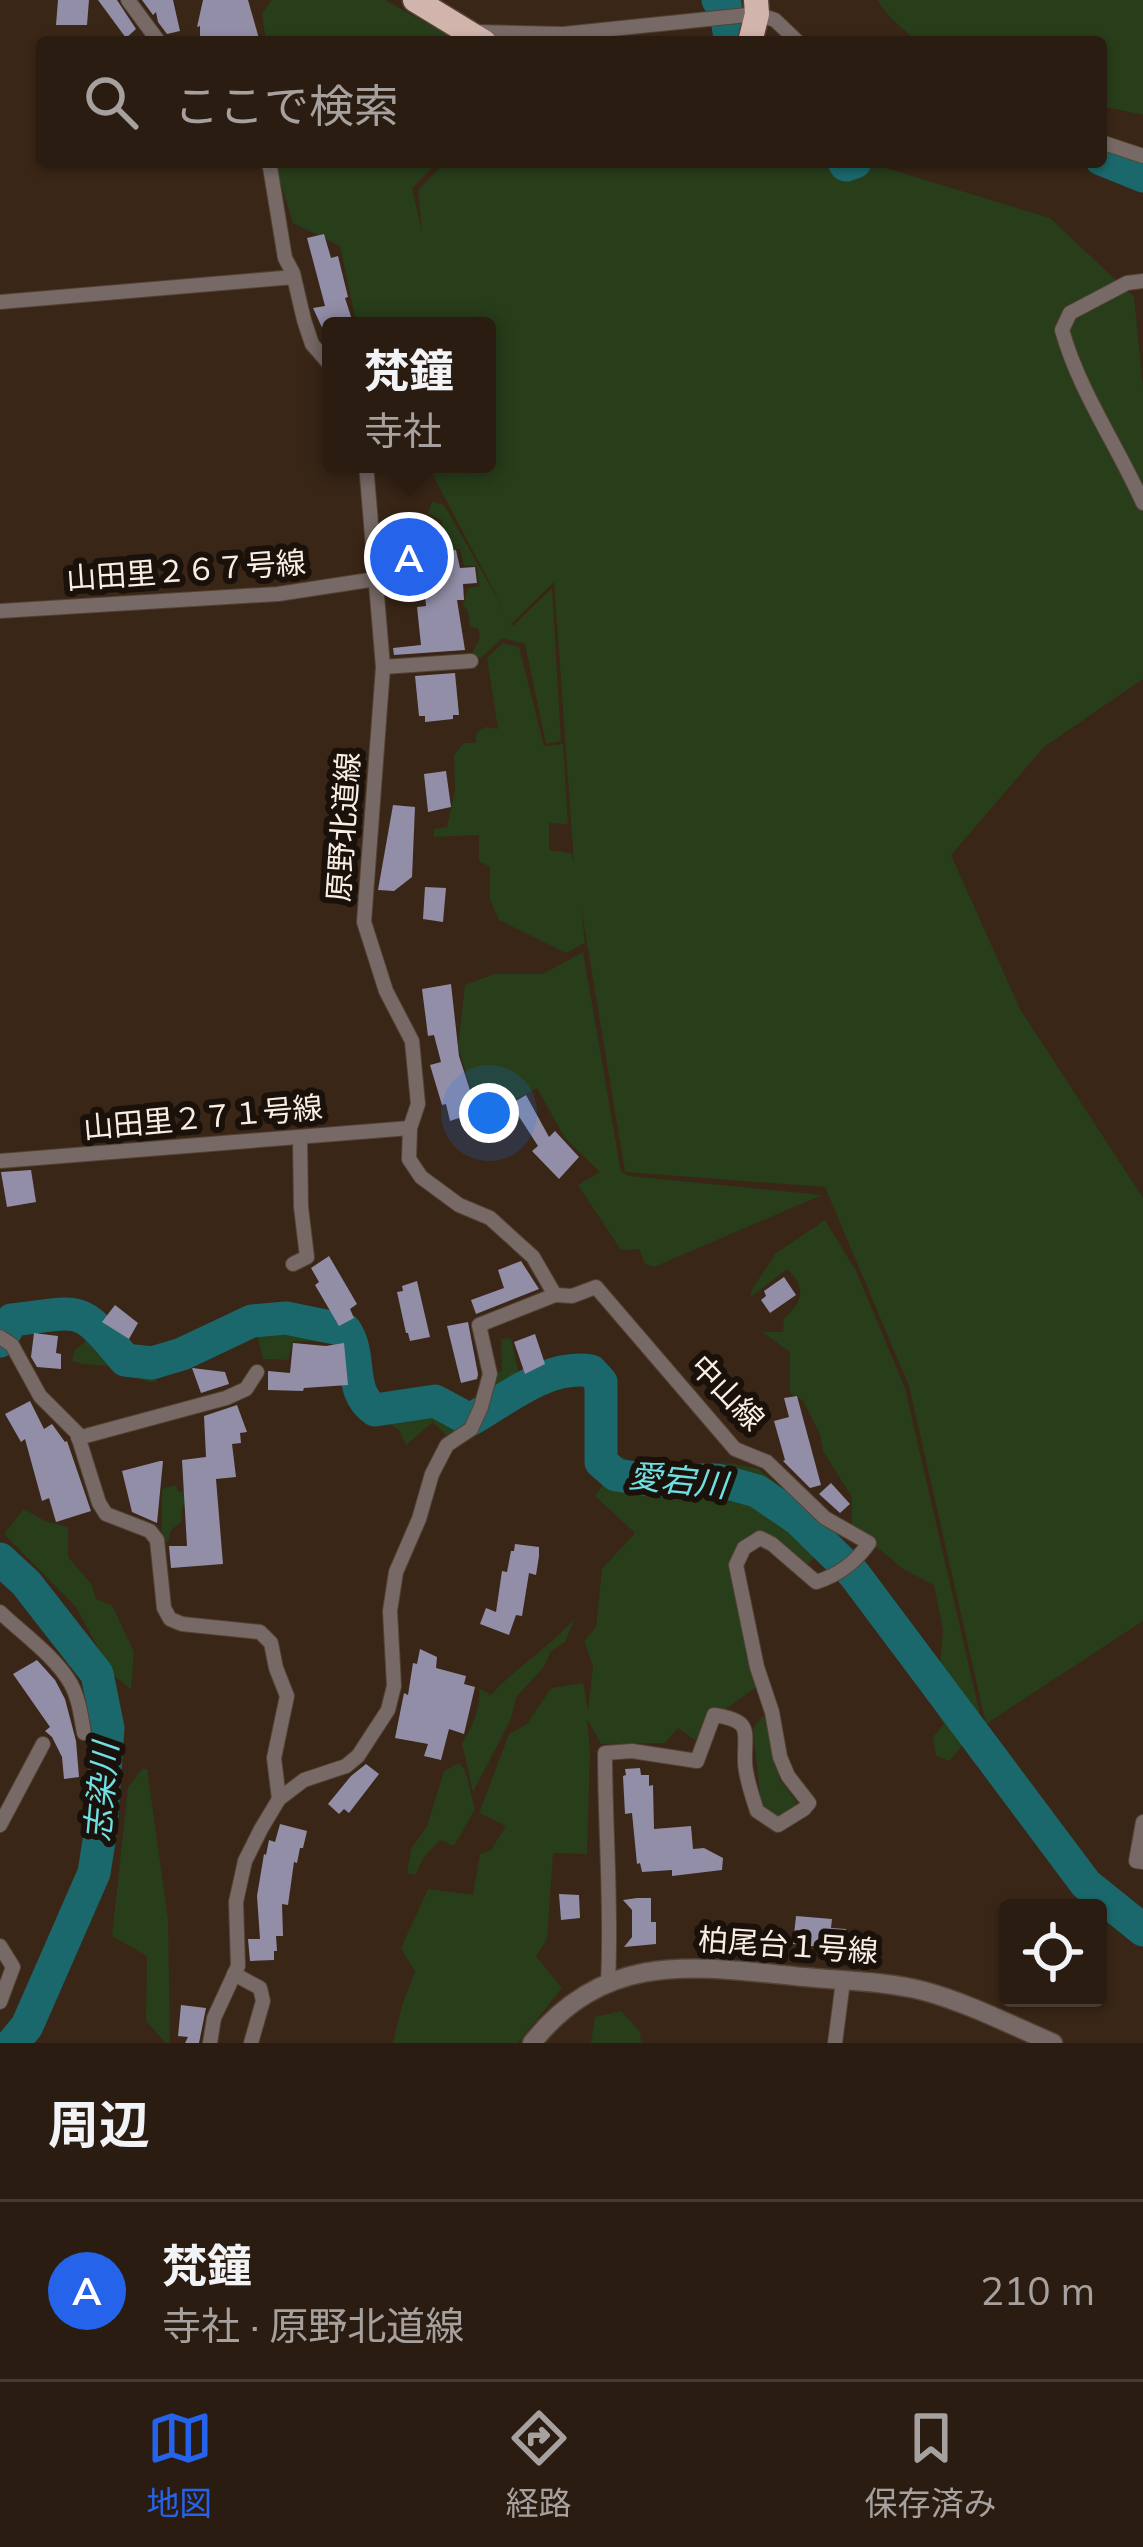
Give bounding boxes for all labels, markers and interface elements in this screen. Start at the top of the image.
search box [36,36,1107,168]
icon: search [78,69,144,135]
text: ここで検索 [174,77,399,133]
popup [322,317,496,473]
text: 梵鐘 [364,342,454,398]
text: 寺社 [364,406,442,455]
pin: A [370,512,448,602]
street label: 山田里２６７号線 [65,543,307,597]
street label: 原野北道線 [319,751,367,903]
your location [459,1083,519,1143]
street label: 山田里２７１号線 [82,1088,324,1146]
street label: 中山線 [683,1347,773,1438]
water label: 愛宕川 [627,1454,732,1505]
water label: 志染川 [76,1738,125,1843]
map controls [999,1899,1107,2007]
button: locate [999,1899,1107,2007]
street label: 柏尾台１号線 [697,1920,879,1970]
text: 周辺 [48,2092,150,2156]
text: 梵鐘 [162,2237,252,2293]
text: A [72,2266,102,2315]
text: 210 m [980,2266,1095,2315]
text: 寺社 · 原野北道線 [162,2301,464,2350]
tab: 地図 [147,2405,213,2525]
tab: 経路 [506,2405,572,2525]
tab: 保存済み [865,2405,997,2525]

